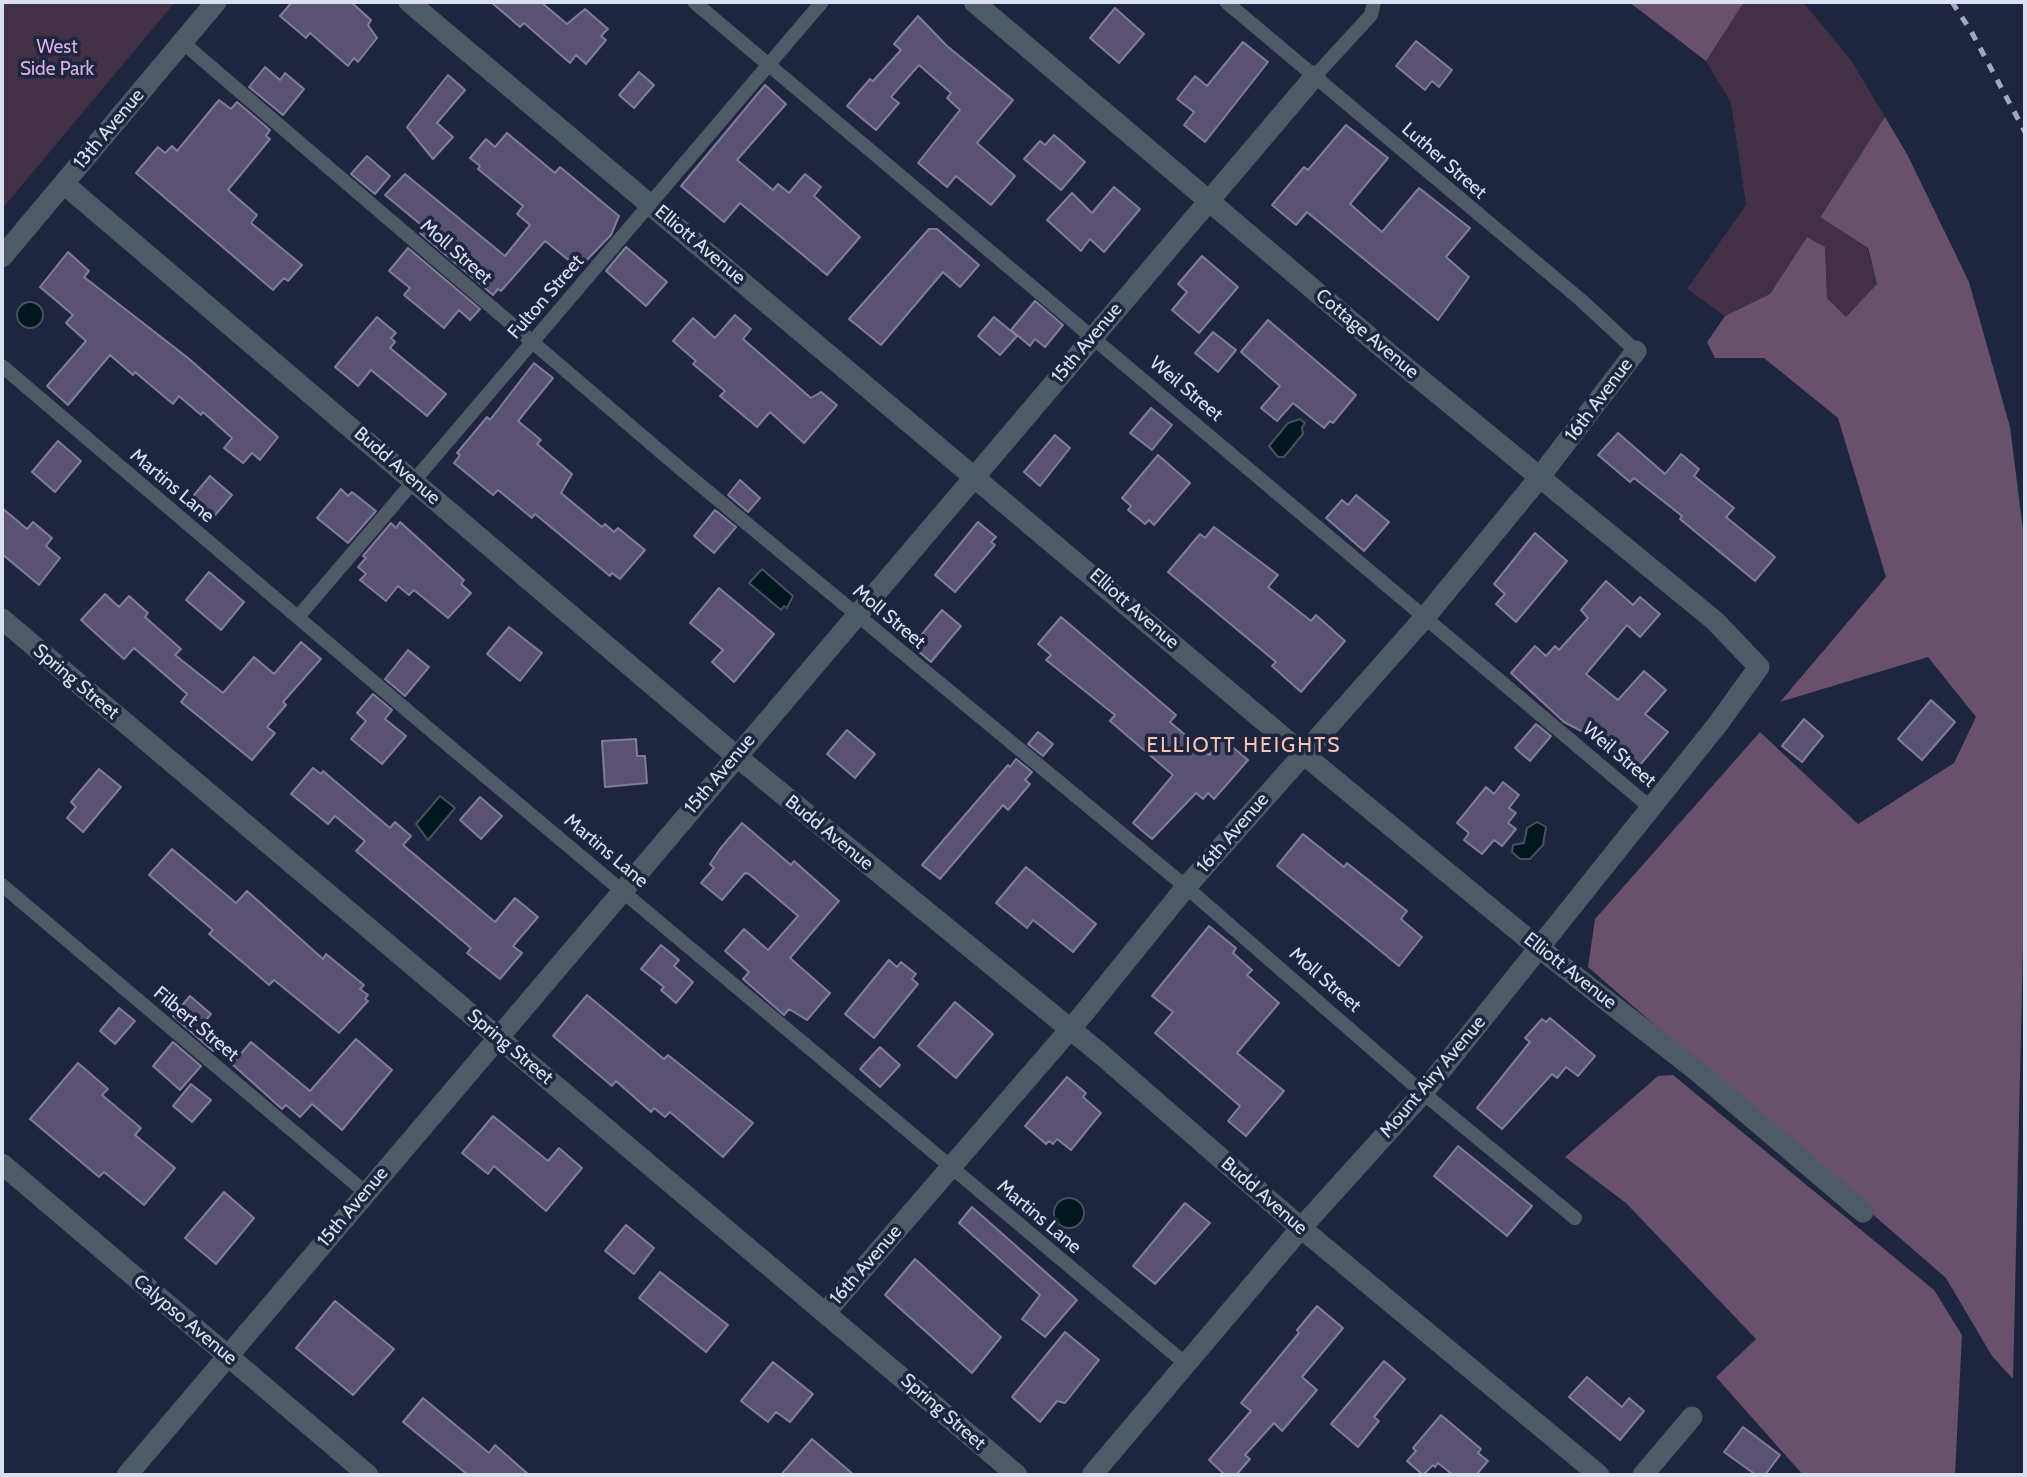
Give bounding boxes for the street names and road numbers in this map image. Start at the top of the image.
street label: 13th Avenue [69,84,149,174]
street label: Luther Street [1397,118,1491,204]
street label: Elliott Avenue [650,201,750,289]
street label: Moll Street [415,215,497,289]
street label: Fulton Street [503,250,589,344]
street label: Cottage Avenue [1311,284,1423,384]
street label: 15th Avenue [1047,298,1127,388]
street label: Weil Street [1145,352,1227,426]
street label: 16th Avenue [1560,354,1638,446]
street label: Budd Avenue [349,422,445,510]
street label: Martins Lane [125,444,219,528]
street label: Elliott Avenue [1085,564,1183,654]
street label: Moll Street [848,580,930,654]
street label: Spring Street [29,640,123,724]
street label: Weil Street [1578,718,1660,792]
street label: 15th Avenue [680,729,760,819]
street label: 16th Avenue [1192,788,1274,878]
street label: Budd Avenue [780,791,878,875]
street label: Martins Lane [559,809,653,893]
street label: Elliott Avenue [1519,928,1621,1014]
street label: Moll Street [1284,943,1366,1017]
street label: Filbert Street [149,982,243,1066]
street label: Spring Street [463,1005,557,1089]
street label: Mount Airy Avenue [1375,1011,1491,1143]
street label: Budd Avenue [1216,1152,1312,1240]
street label: 15th Avenue [313,1162,393,1252]
street label: Martins Lane [992,1175,1086,1259]
street label: 16th Avenue [825,1220,907,1310]
street label: Calypso Avenue [129,1270,241,1370]
street label: Spring Street [896,1369,990,1455]

